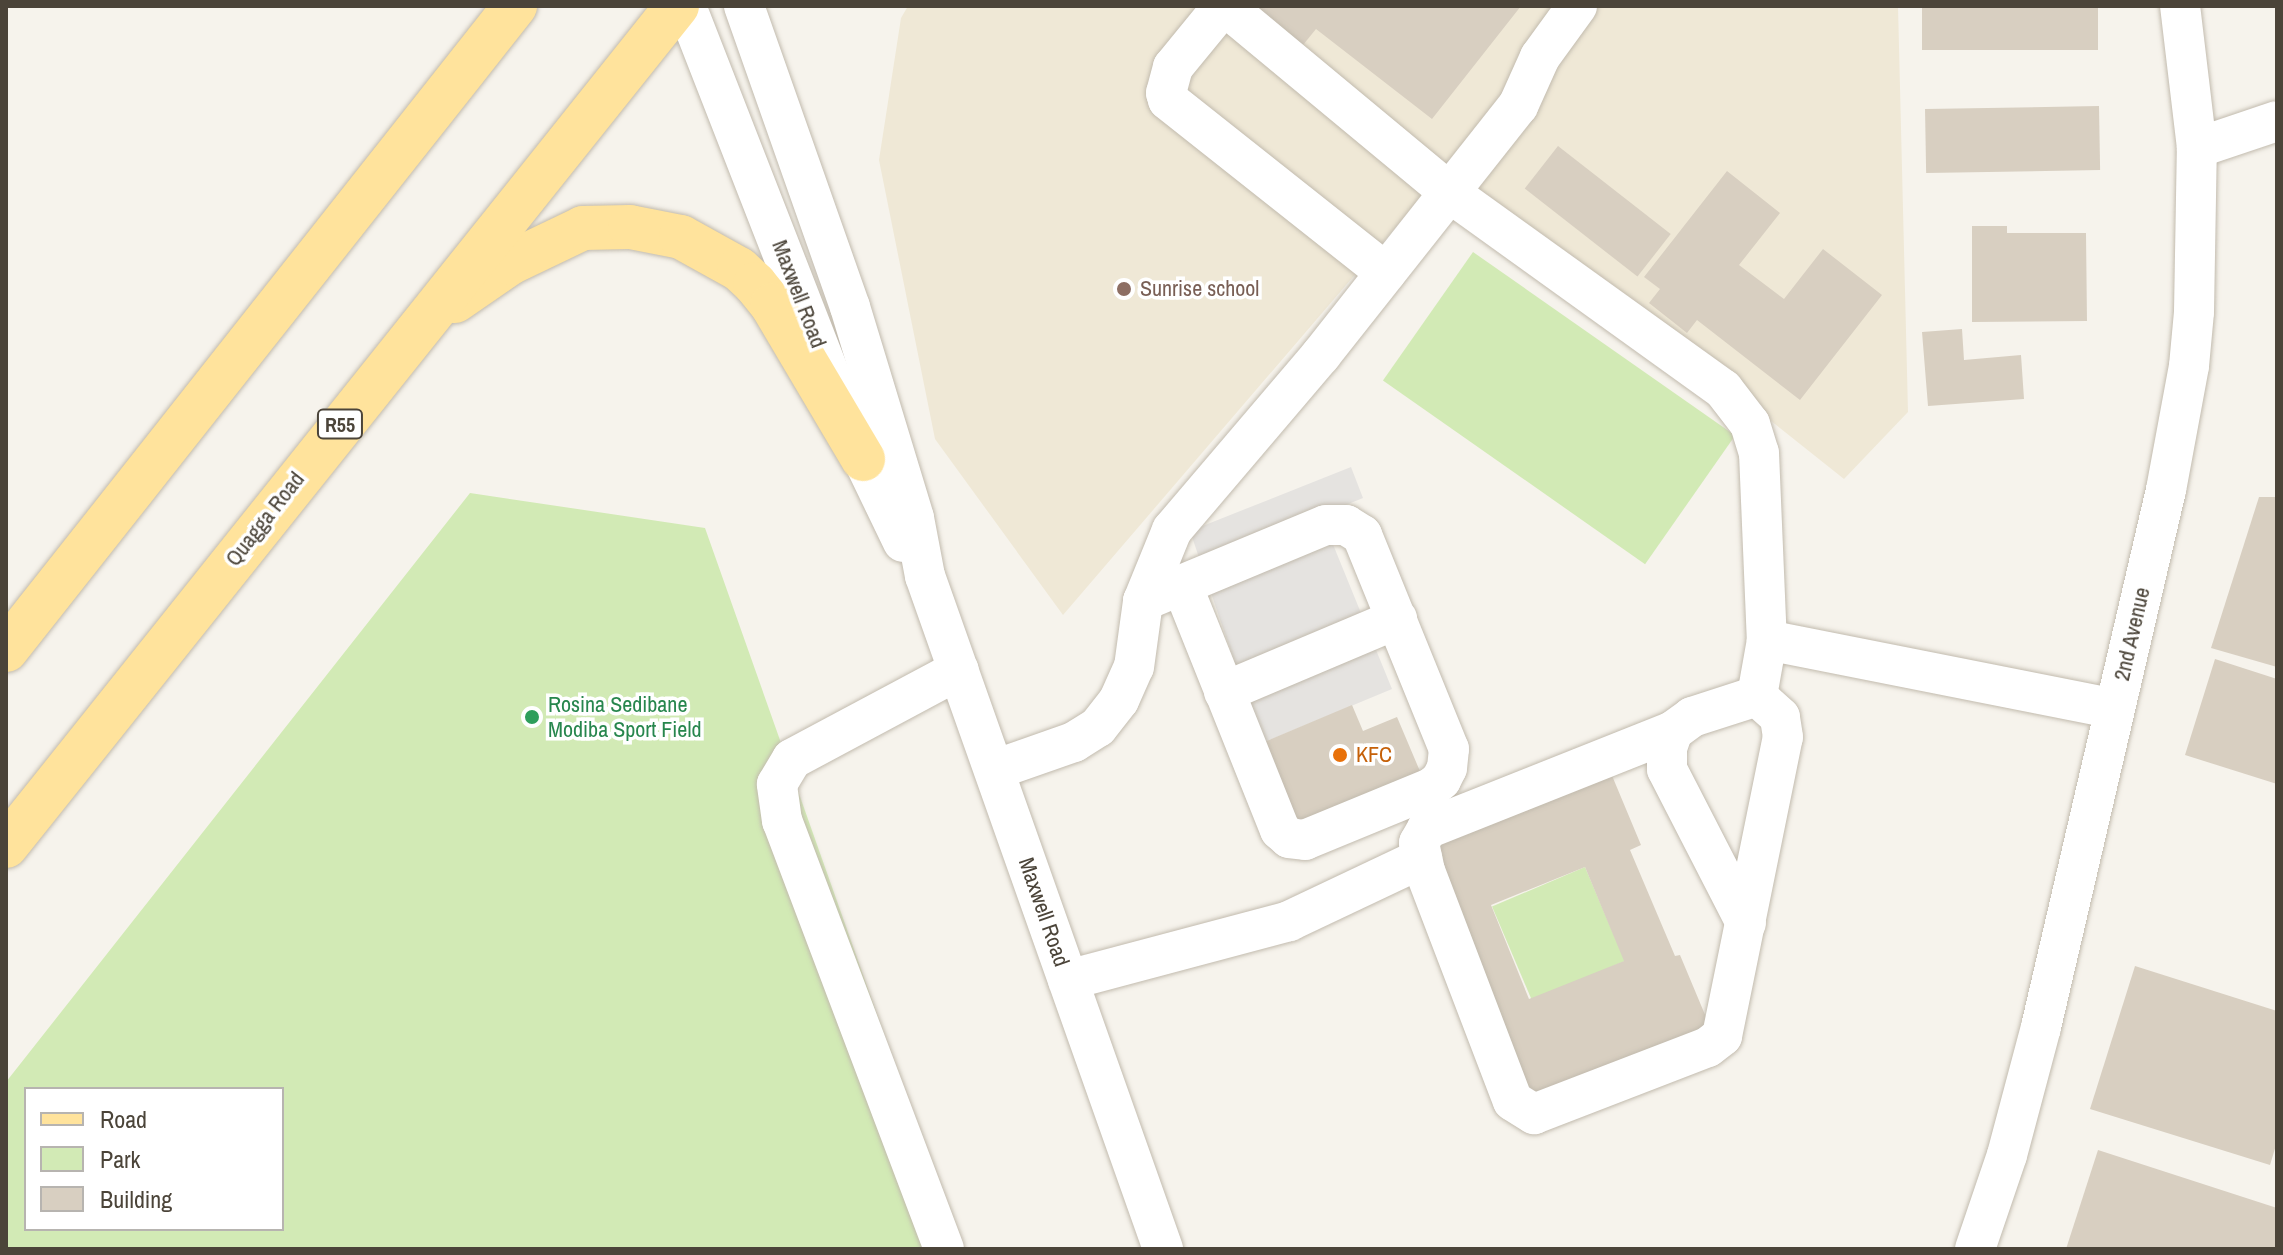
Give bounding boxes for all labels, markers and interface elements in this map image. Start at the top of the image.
street label: Maxwell Road [766,236,832,352]
place label: Sunrise school [1140,276,1259,302]
marker: Sunrise school [1115,280,1133,298]
road number: R55 [316,408,364,440]
street label: Quagga Road [220,467,310,571]
street label: 2nd Avenue [2108,584,2156,684]
place label: Rosina Sedibane Modiba Sport Field [548,691,701,742]
marker: Rosina Sedibane Modiba Sport Field [523,708,541,726]
place label: KFC [1356,742,1392,768]
marker: KFC [1331,746,1349,764]
street label: Maxwell Road [1013,854,1075,970]
legend [24,1087,284,1231]
text: Road [100,1103,147,1135]
text: Park [100,1143,140,1175]
text: Building [100,1183,172,1215]

